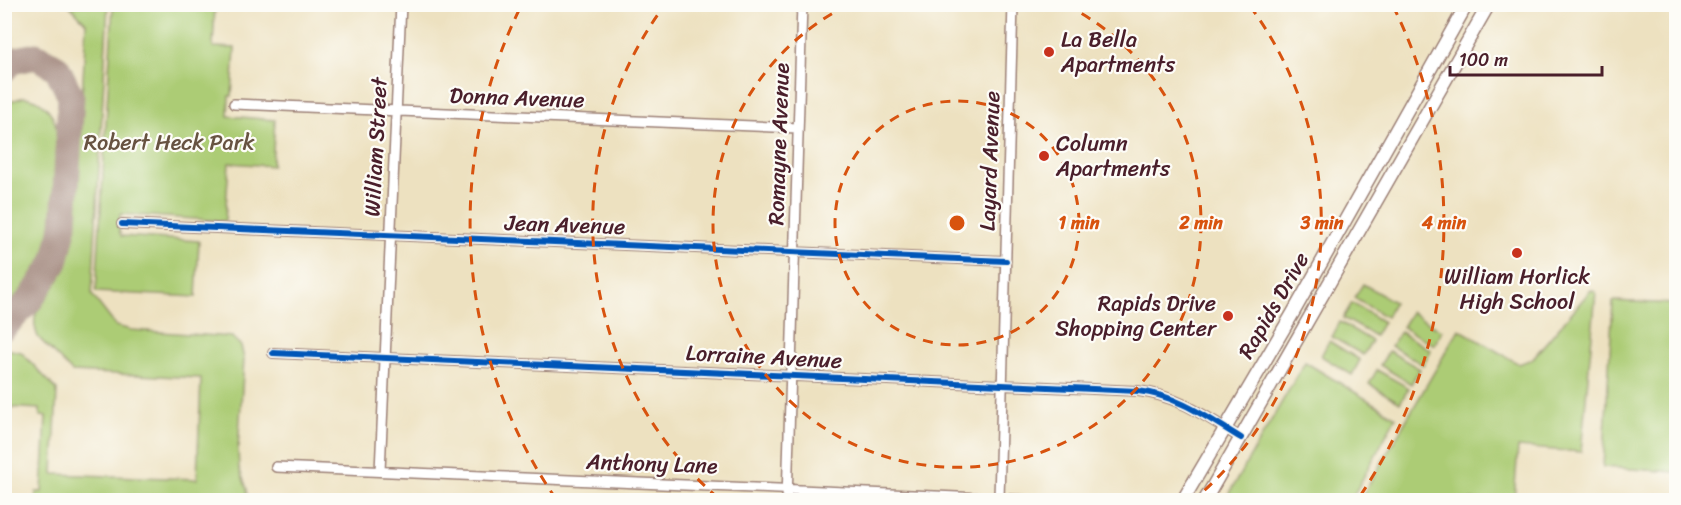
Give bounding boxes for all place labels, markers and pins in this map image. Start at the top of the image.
place label: La Bella Apartments [1060,20,1176,84]
marker: La Bella Apartments [1042,45,1056,59]
place label: Column Apartments [1055,124,1171,188]
marker: Column Apartments [1037,149,1051,163]
centre of rings [947,213,967,233]
marker: William Horlick High School [1510,246,1524,260]
place label: William Horlick High School [1444,257,1590,321]
place label: Rapids Drive Shopping Center [1055,284,1218,348]
marker: Rapids Drive Shopping Center [1221,309,1235,323]

